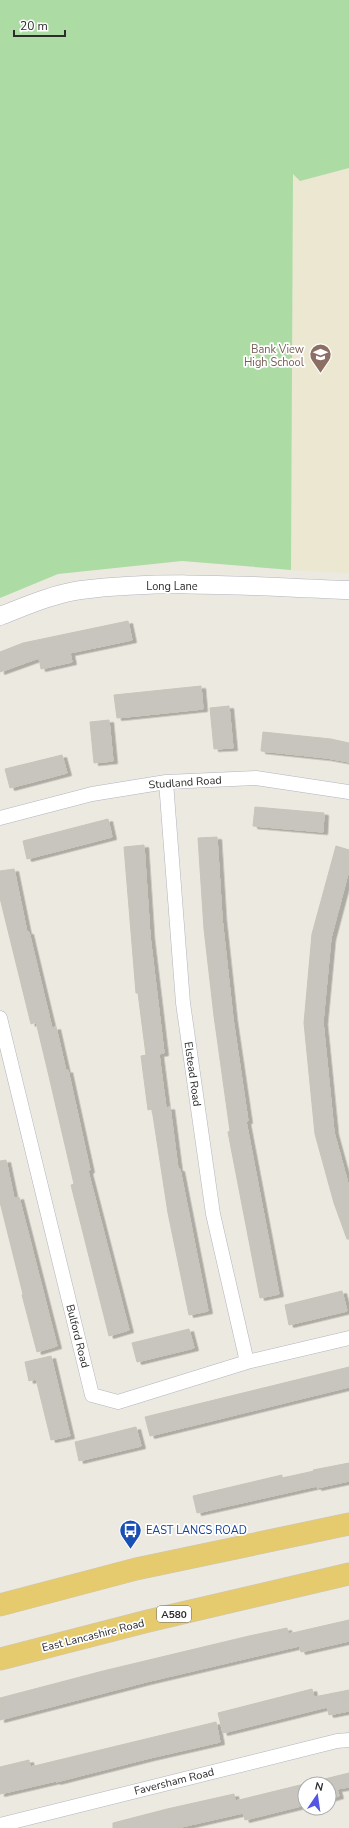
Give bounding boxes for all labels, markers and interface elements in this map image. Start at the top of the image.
scale bar [14,12,65,38]
text: 20 m [20,18,48,34]
place label: Bank View High School [244,342,305,370]
school or university icon: Bank View High School [307,342,333,375]
street label: Long Lane [146,579,198,594]
street label: Studland Road [148,772,222,793]
street label: Elstead Road [181,1041,204,1107]
street label: Bulford Road [62,1303,93,1370]
bus stop icon: EAST LANCS ROAD [118,1517,144,1550]
place label: EAST LANCS ROAD [146,1523,247,1538]
road number: A580 [157,1606,191,1622]
street label: East Lancashire Road [40,1615,146,1655]
street label: Faversham Road [132,1764,216,1799]
north arrow [297,1776,337,1816]
text: N [313,1779,325,1795]

